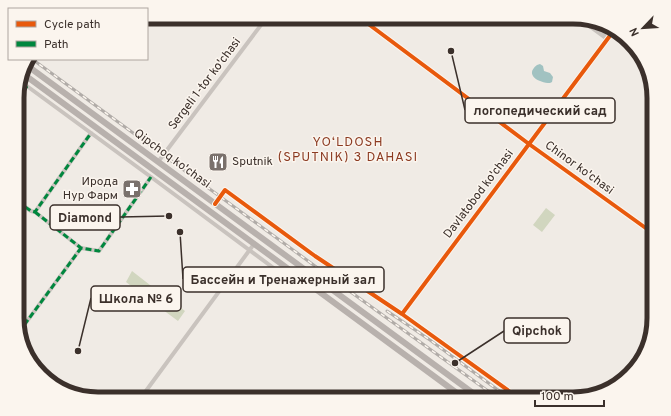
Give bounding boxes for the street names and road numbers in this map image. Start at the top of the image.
street label: Sergeli 1-tor ko'chasi [165,35,245,133]
street label: Qipchoq ko'chasi [130,126,214,192]
street label: Chinor ko'chasi [541,138,617,198]
street label: Davlatobod ko'chasi [440,146,518,242]

